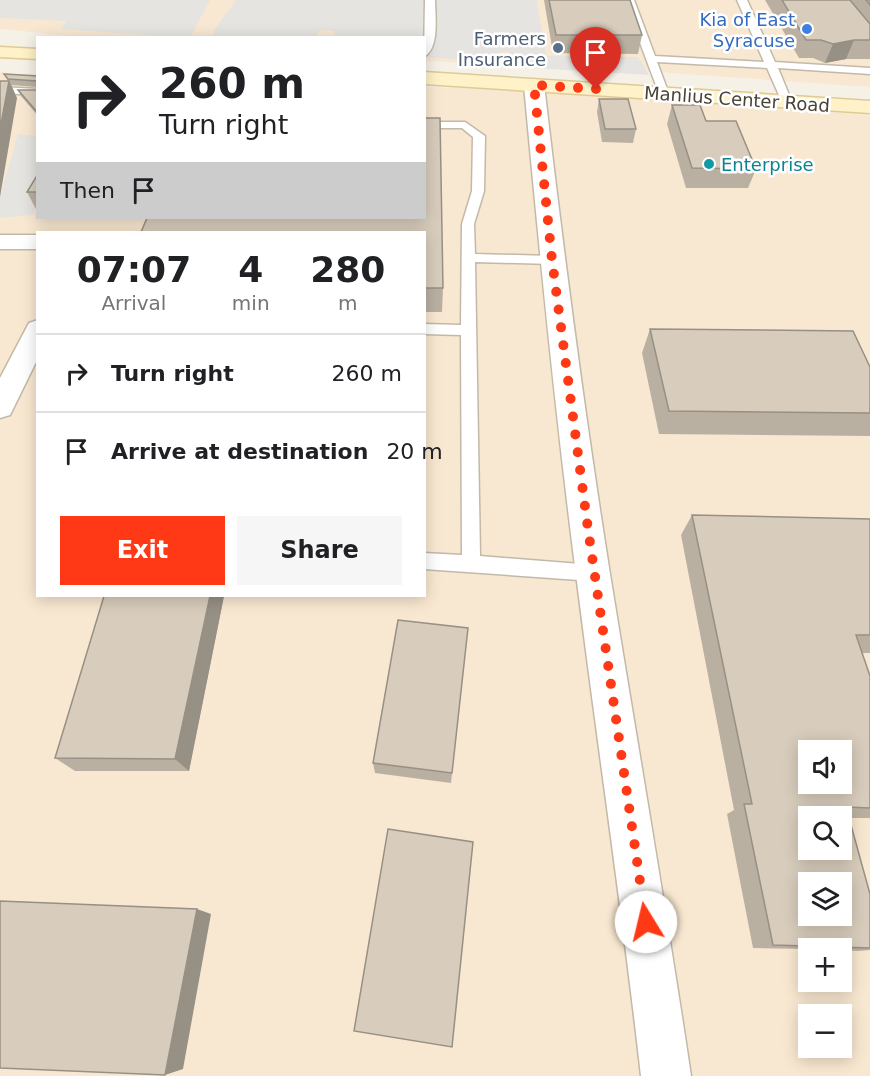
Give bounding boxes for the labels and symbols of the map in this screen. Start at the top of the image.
place label: Kia of East Syracuse [700,9,795,51]
marker: Kia of East Syracuse [800,22,814,36]
pin [570,27,621,89]
place label: Farmers Insurance [458,28,546,70]
marker: Farmers Insurance [551,41,565,55]
street label: Manlius Center Road [644,82,830,116]
place label: Enterprise [721,154,814,175]
marker: Enterprise [702,157,716,171]
position arrow [614,890,678,954]

